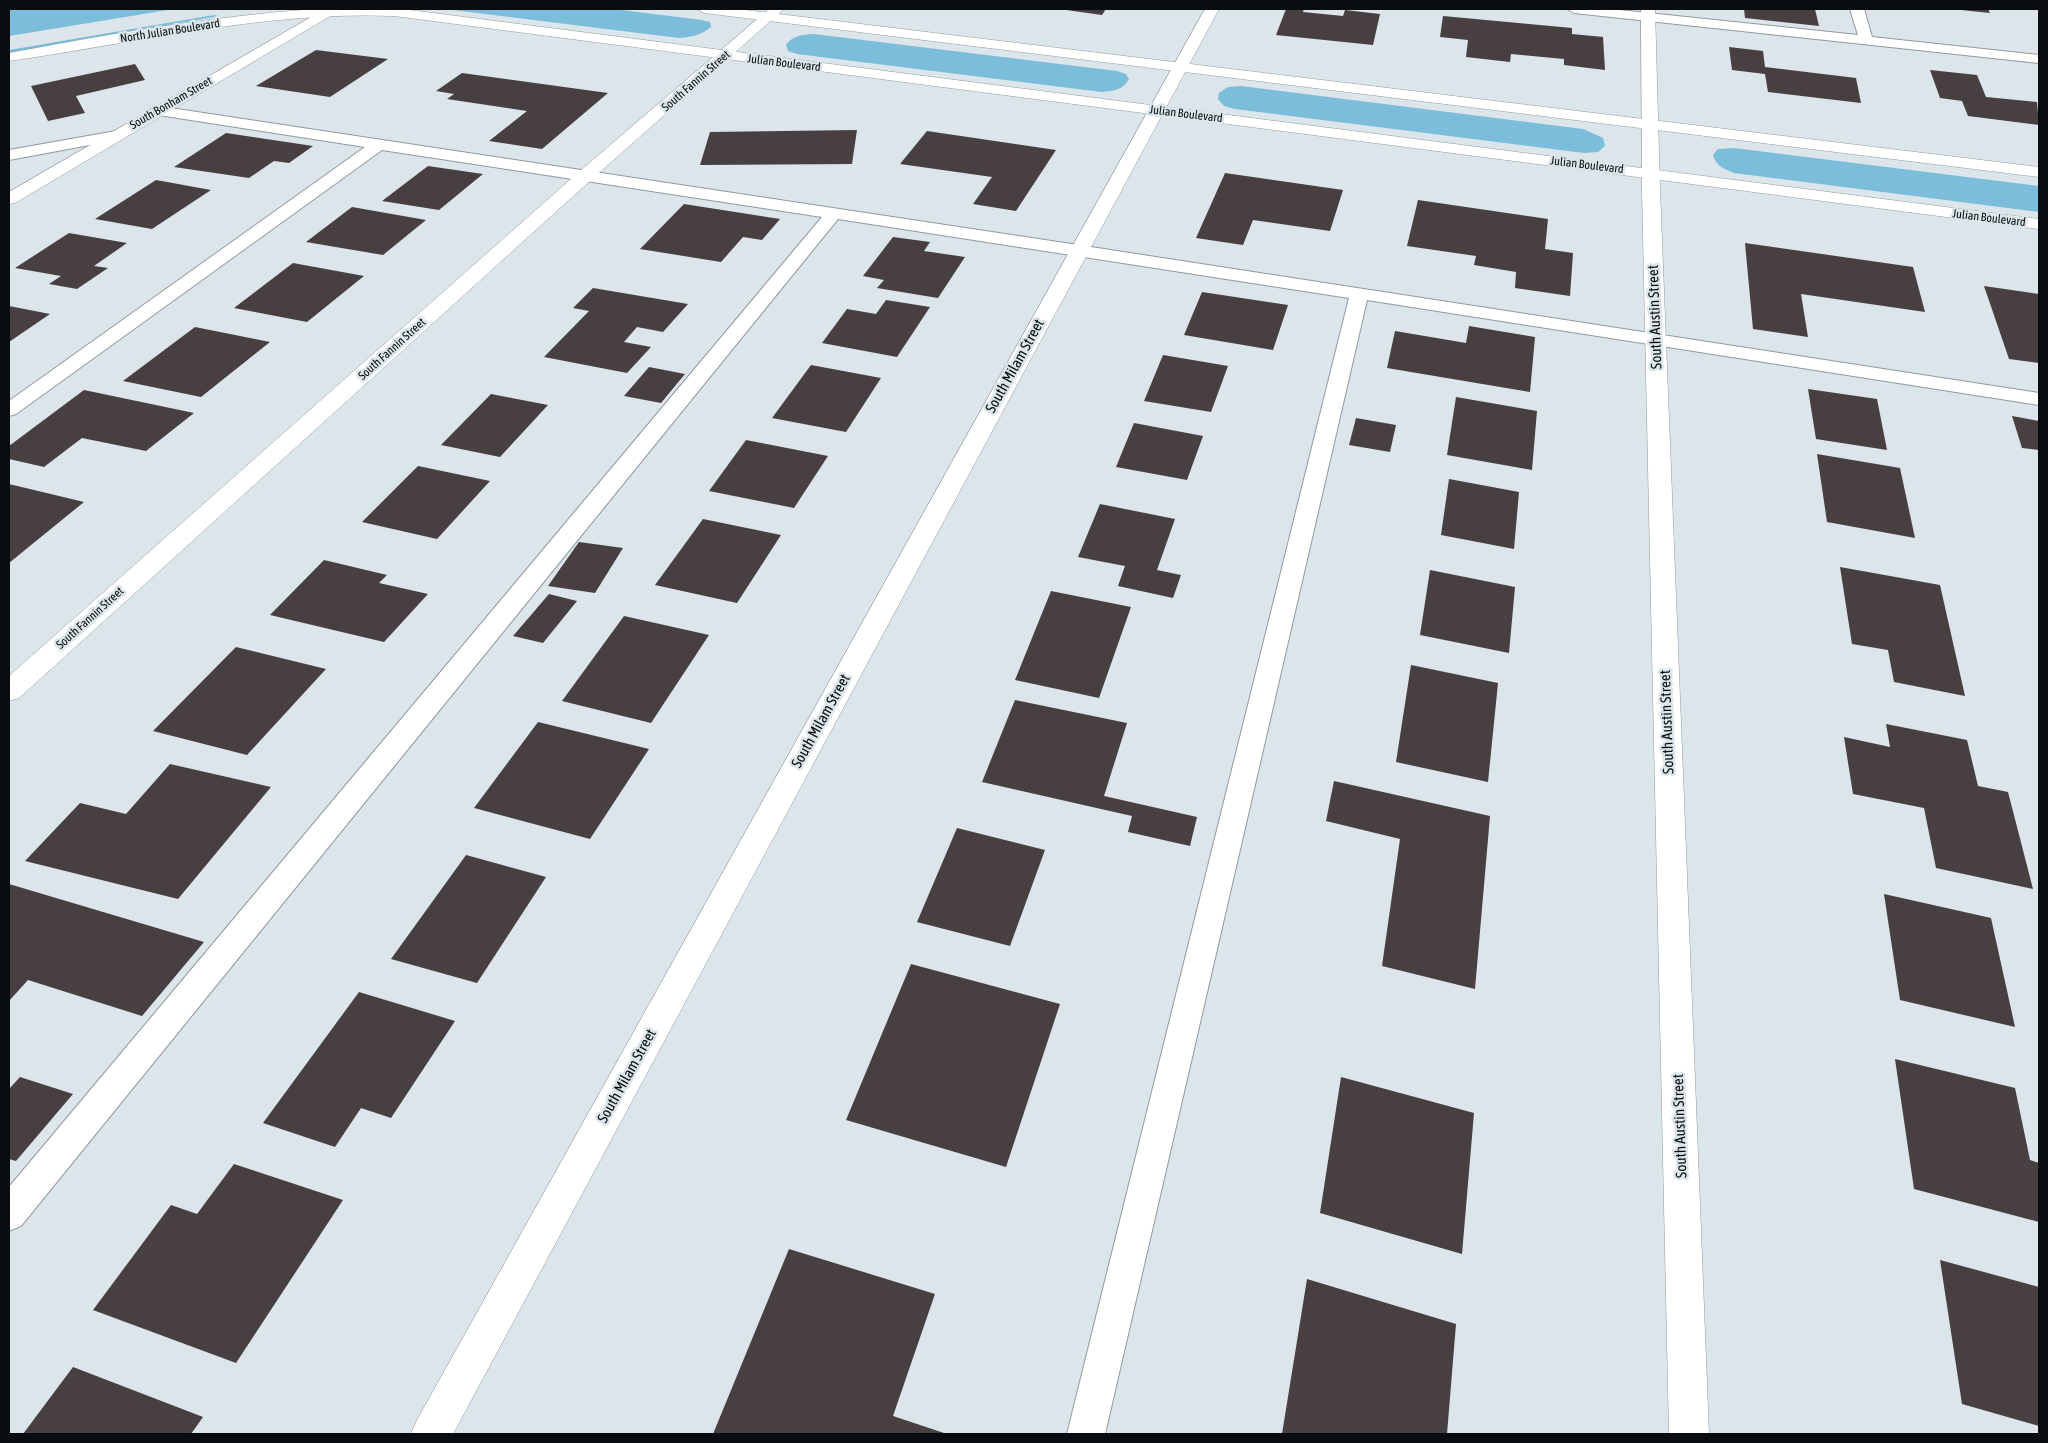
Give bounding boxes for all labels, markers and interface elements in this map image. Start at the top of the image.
street label: North Julian Boulevard [119,16,221,46]
street label: South Fannin Street [659,47,733,115]
street label: Julian Boulevard [747,51,821,75]
street label: South Bonham Street [127,74,215,132]
street label: Julian Boulevard [1149,102,1223,126]
street label: Julian Boulevard [1550,153,1624,177]
street label: Julian Boulevard [1952,206,2026,230]
street label: South Austin Street [1644,265,1666,369]
street label: South Fannin Street [355,315,429,383]
street label: South Milam Street [982,316,1048,416]
street label: South Fannin Street [53,584,127,652]
street label: South Austin Street [1656,670,1678,774]
street label: South Milam Street [788,671,854,771]
street label: South Milam Street [594,1026,660,1126]
street label: South Austin Street [1669,1074,1691,1178]

